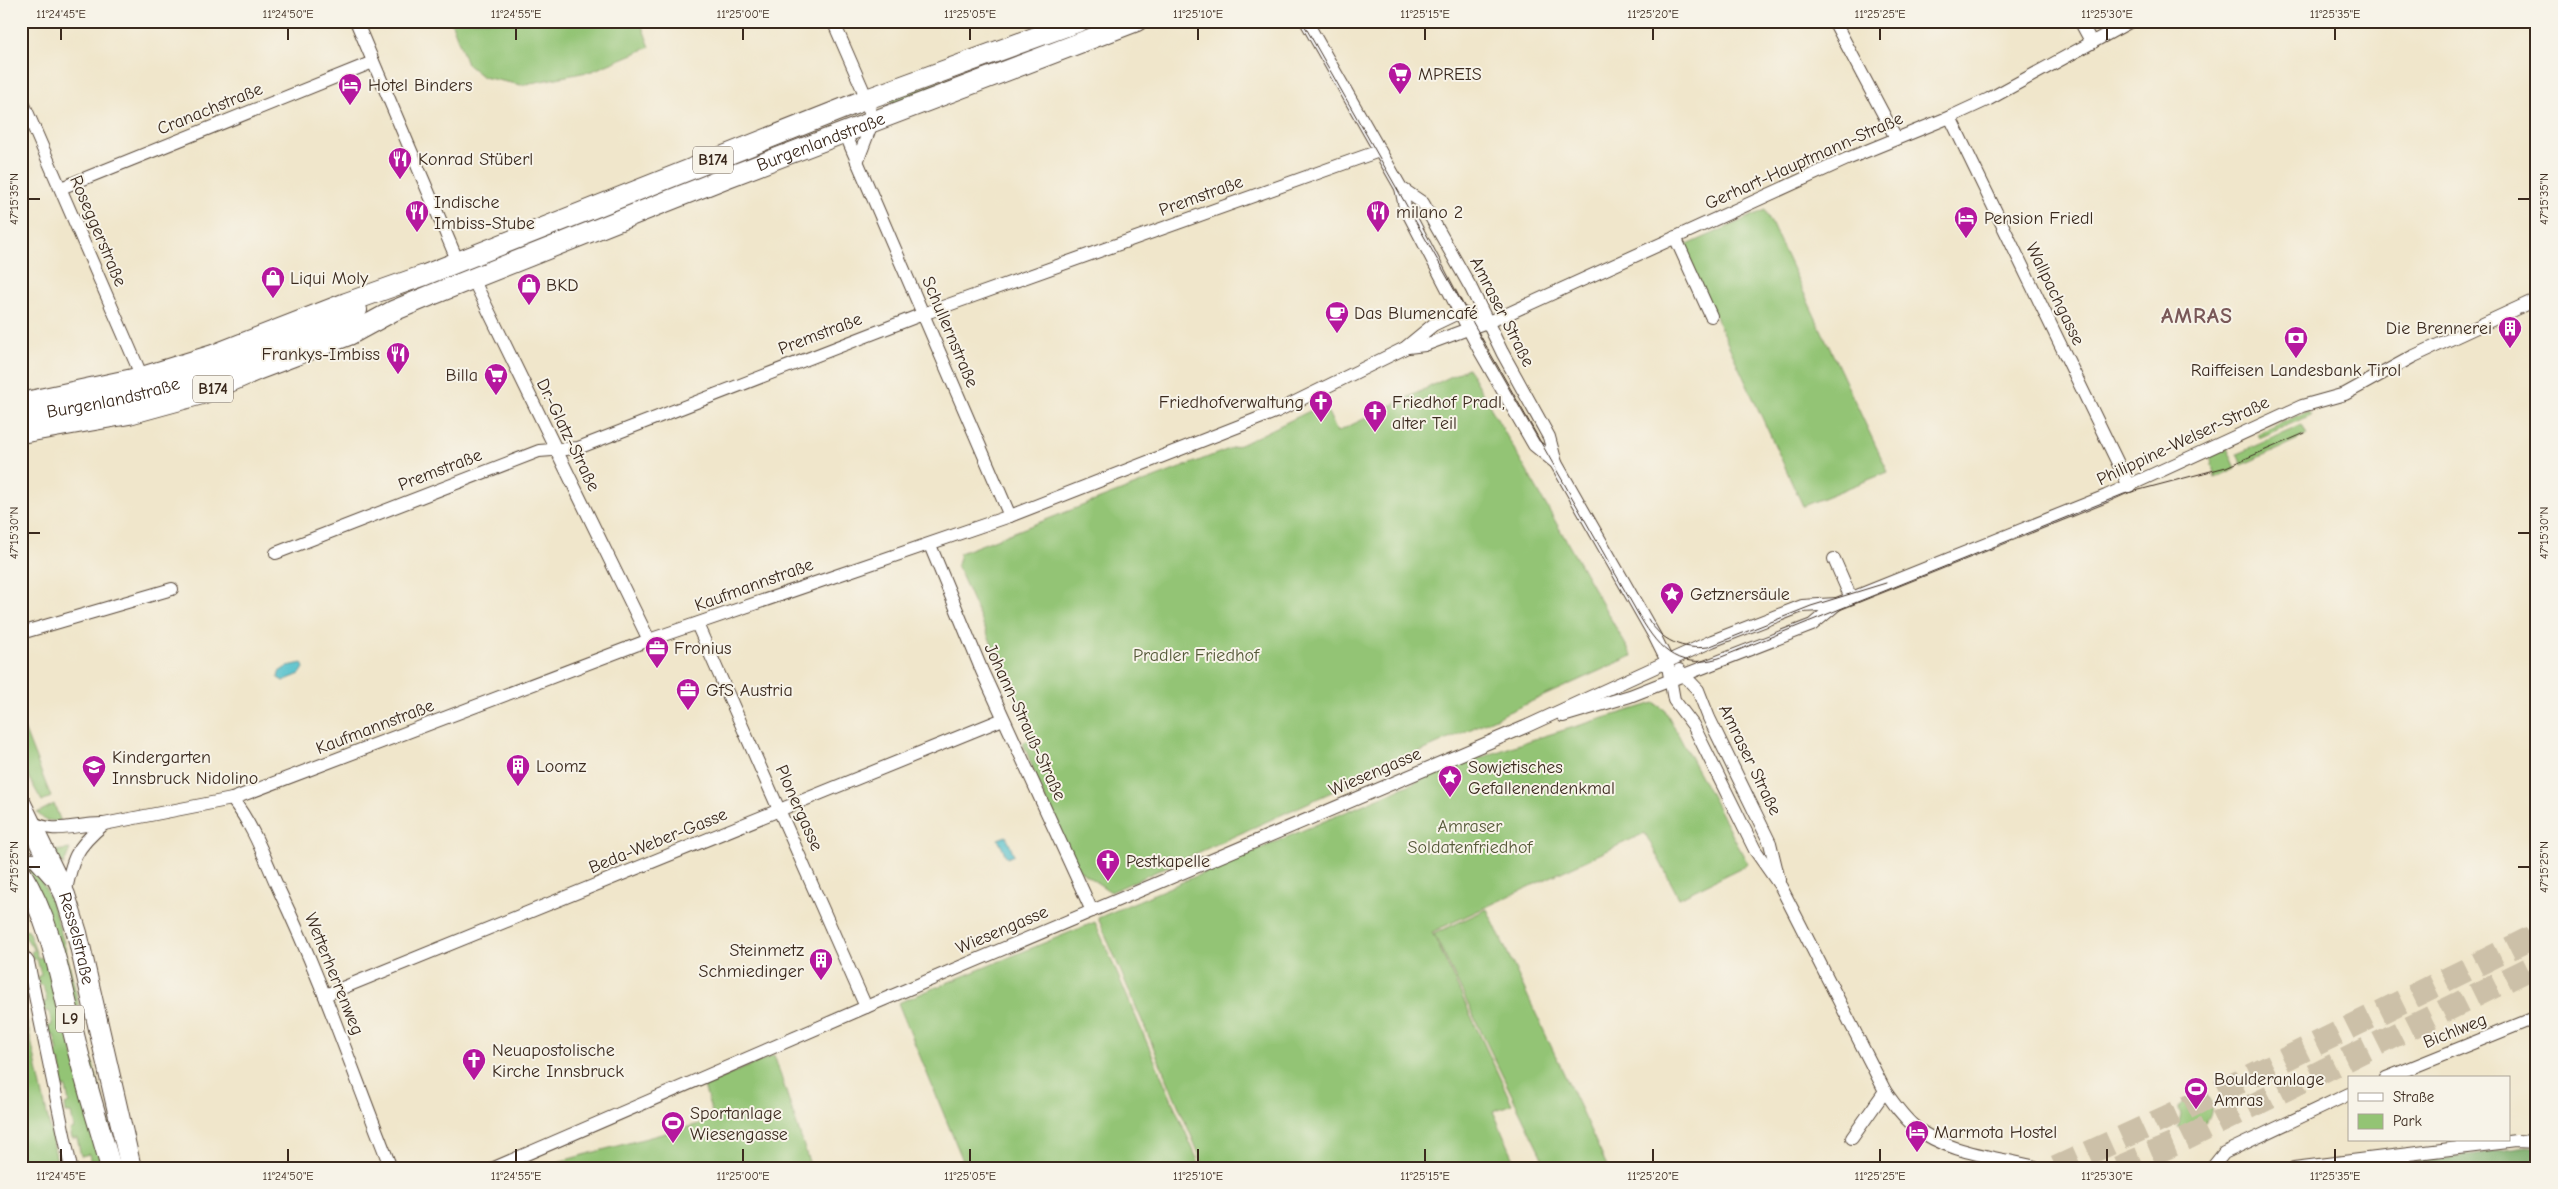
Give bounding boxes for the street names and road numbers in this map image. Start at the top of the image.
street label: Cranachstraße [154,78,266,140]
street label: Burgenlandstraße [754,108,888,176]
street label: Gerhart-Hauptmann-Straße [1702,108,1906,214]
road number: B174 [693,146,733,174]
street label: Premstraße [1156,171,1246,221]
street label: Roseggerstraße [65,172,131,290]
street label: Wallpachgasse [2021,239,2089,349]
street label: Amraser Straße [1465,253,1539,371]
street label: Schullernstraße [917,273,983,391]
street label: Premstraße [775,308,865,360]
street label: Burgenlandstraße [45,373,182,422]
street label: Dr.-Glatz-Straße [532,375,604,495]
road number: B174 [193,376,233,402]
street label: Philippine-Welser-Straße [2093,392,2273,490]
street label: Premstraße [395,444,485,496]
street label: Kaufmannstraße [692,554,816,616]
street label: Johann-Strauß-Straße [979,640,1071,804]
street label: Kaufmannstraße [313,695,437,759]
street label: Amraser Straße [1714,701,1786,819]
street label: Wiesengasse [1326,743,1424,801]
street label: Plonergasse [771,762,827,854]
street label: Beda-Weber-Gasse [586,804,730,878]
street label: Resselstraße [54,890,99,986]
street label: Wiesengasse [953,901,1051,959]
street label: Wetterherrenweg [300,910,368,1038]
road number: L9 [56,1006,84,1032]
street label: Bichlweg [2420,1009,2490,1053]

